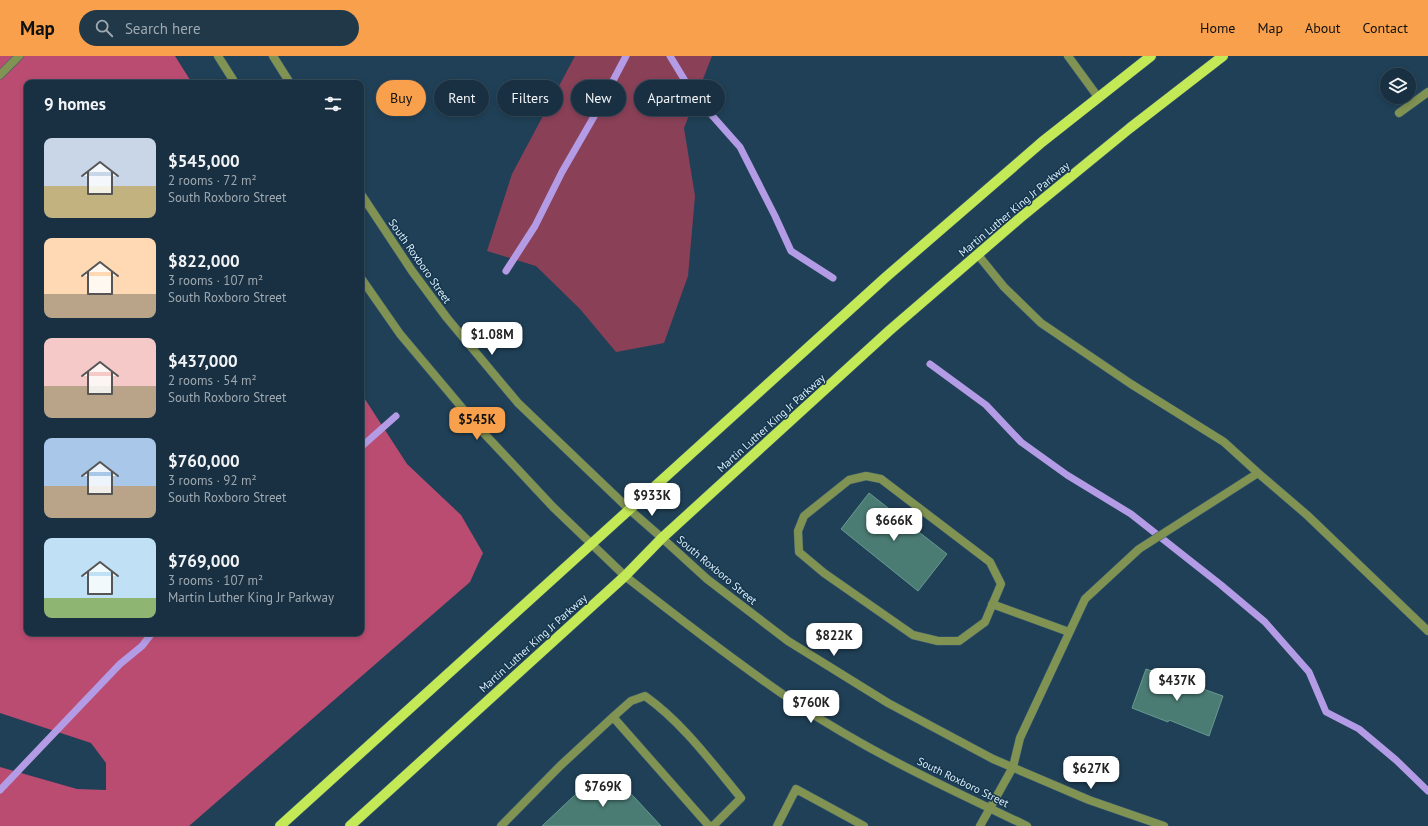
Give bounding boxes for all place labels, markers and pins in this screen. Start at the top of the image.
pin: $1.08M [459,322,525,356]
pin: $545K [449,407,505,441]
pin: $933K [624,483,680,517]
pin: $666K [866,508,922,542]
pin: $822K [806,623,862,657]
pin: $437K [1149,668,1205,702]
pin: $760K [783,690,839,724]
pin: $627K [1063,756,1119,790]
pin: $769K [575,774,631,808]

